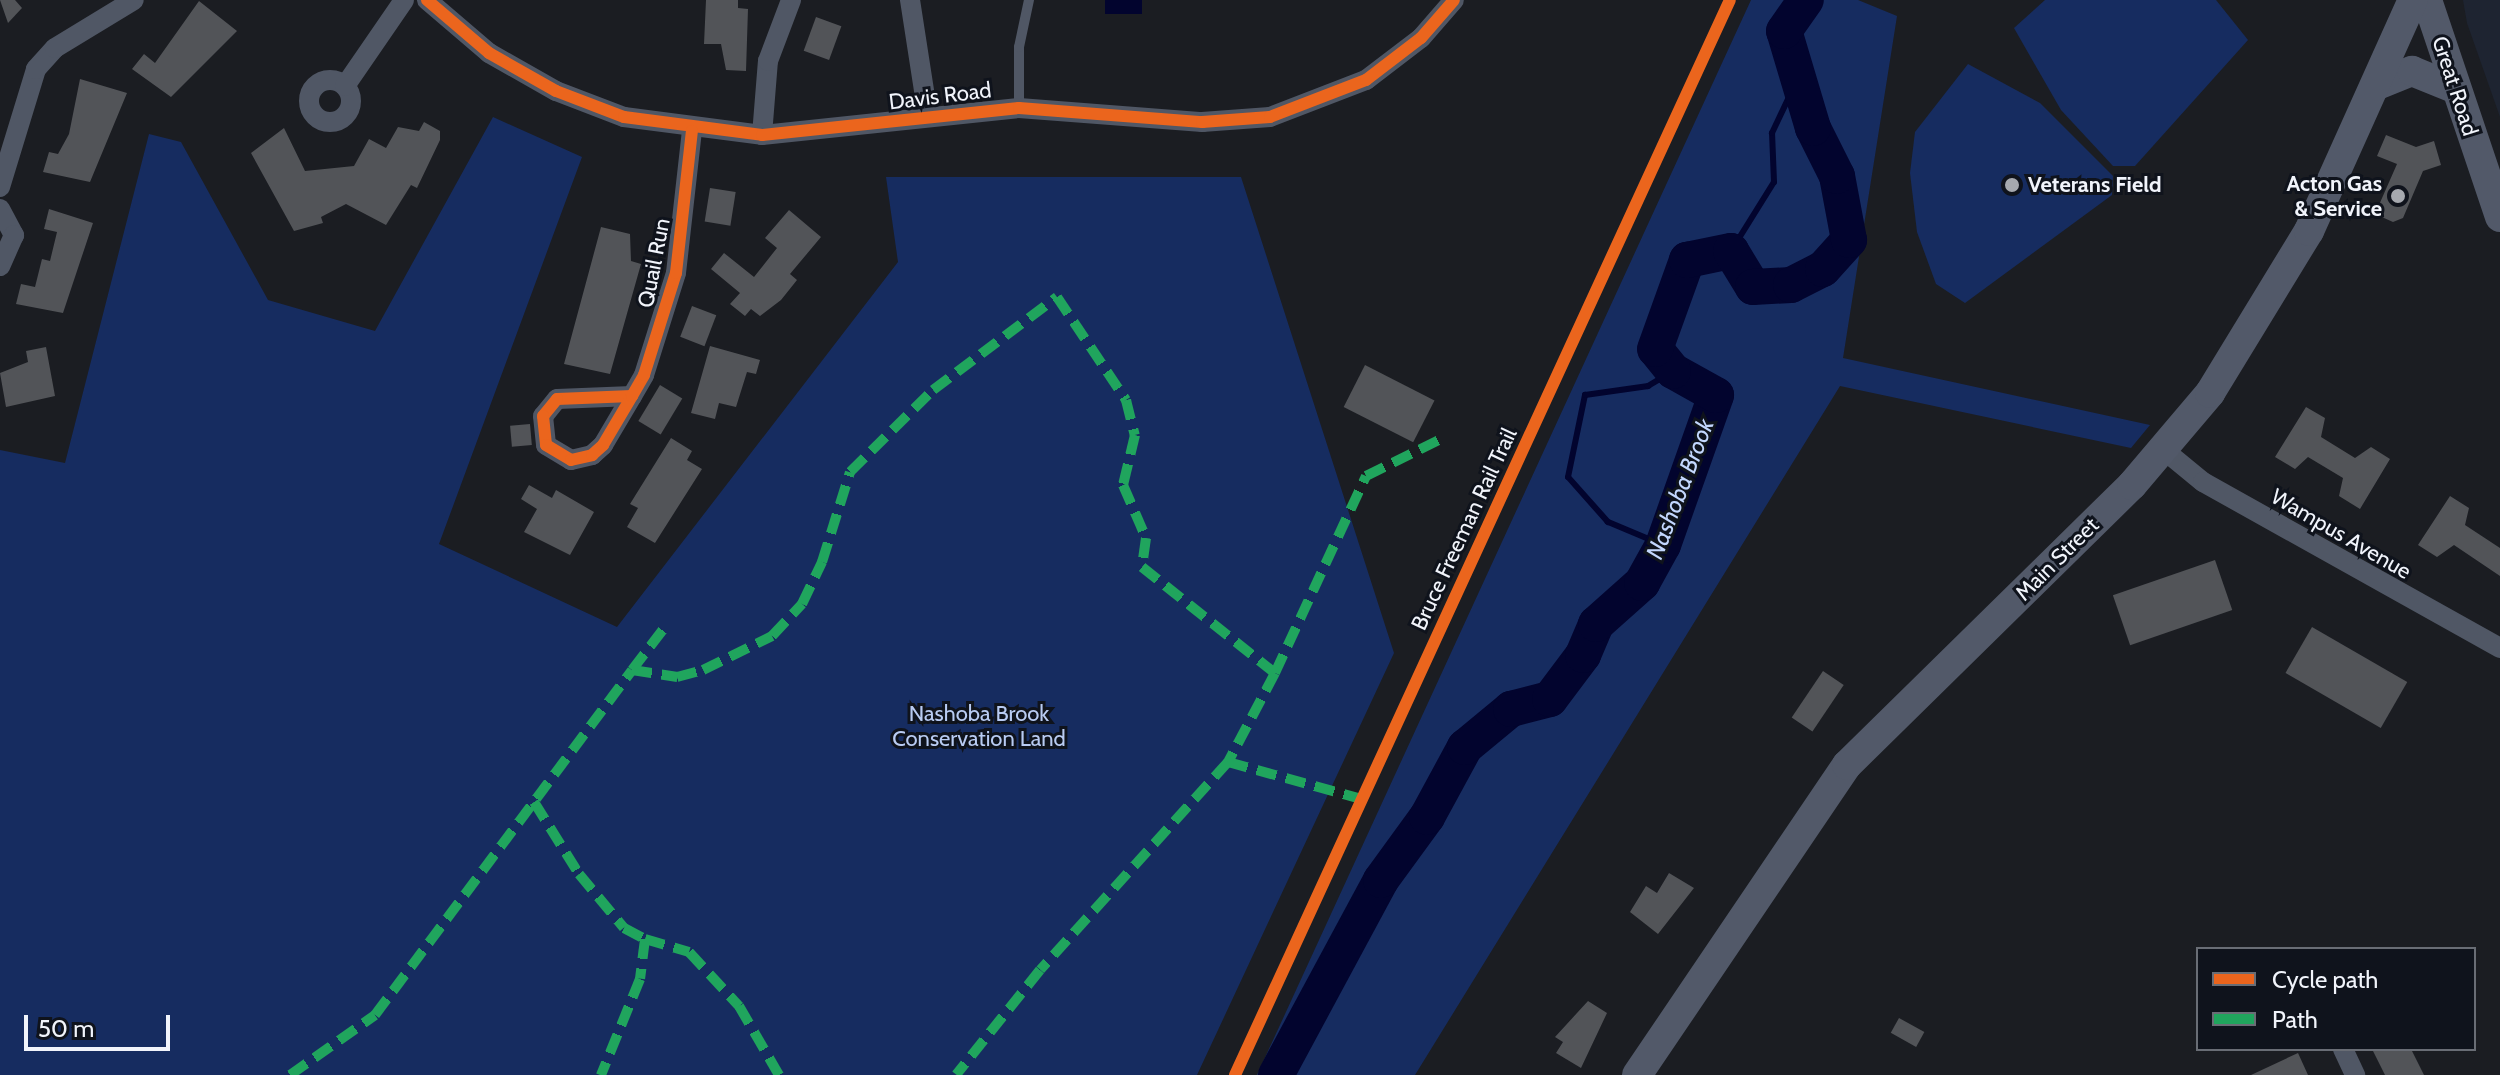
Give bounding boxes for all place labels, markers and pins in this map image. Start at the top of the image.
place label: Acton Gas & Service [2286,170,2382,222]
place label: Veterans Field [2028,172,2161,198]
marker: Veterans Field [2003,176,2021,194]
marker: Acton Gas & Service [2389,187,2407,205]

